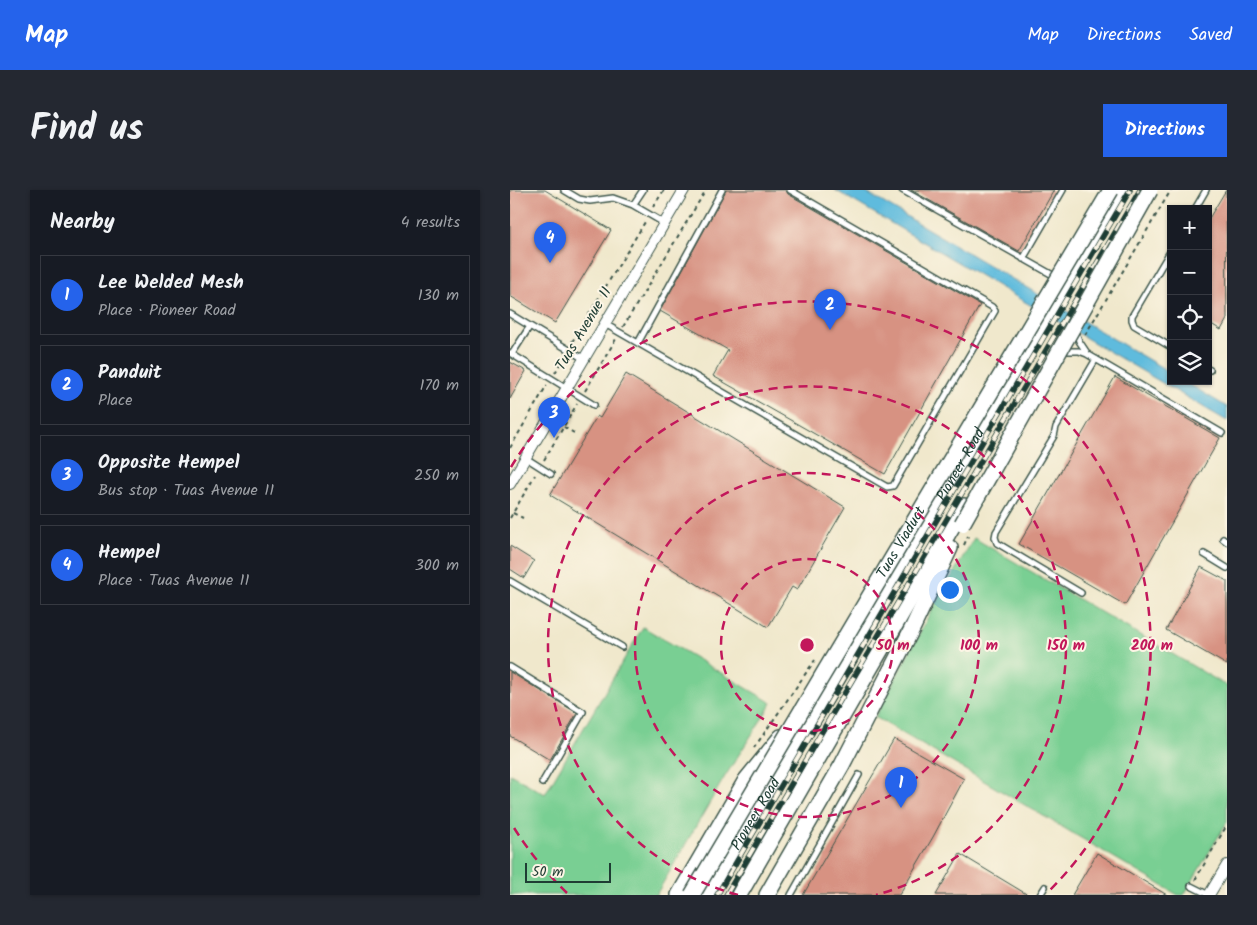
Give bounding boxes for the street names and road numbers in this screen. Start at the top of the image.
street label: Tuas Avenue 11 [549,282,619,376]
street label: Pioneer Road [930,423,992,506]
street label: Tuas Viaduct [871,502,932,583]
street label: Pioneer Road [725,773,788,855]

